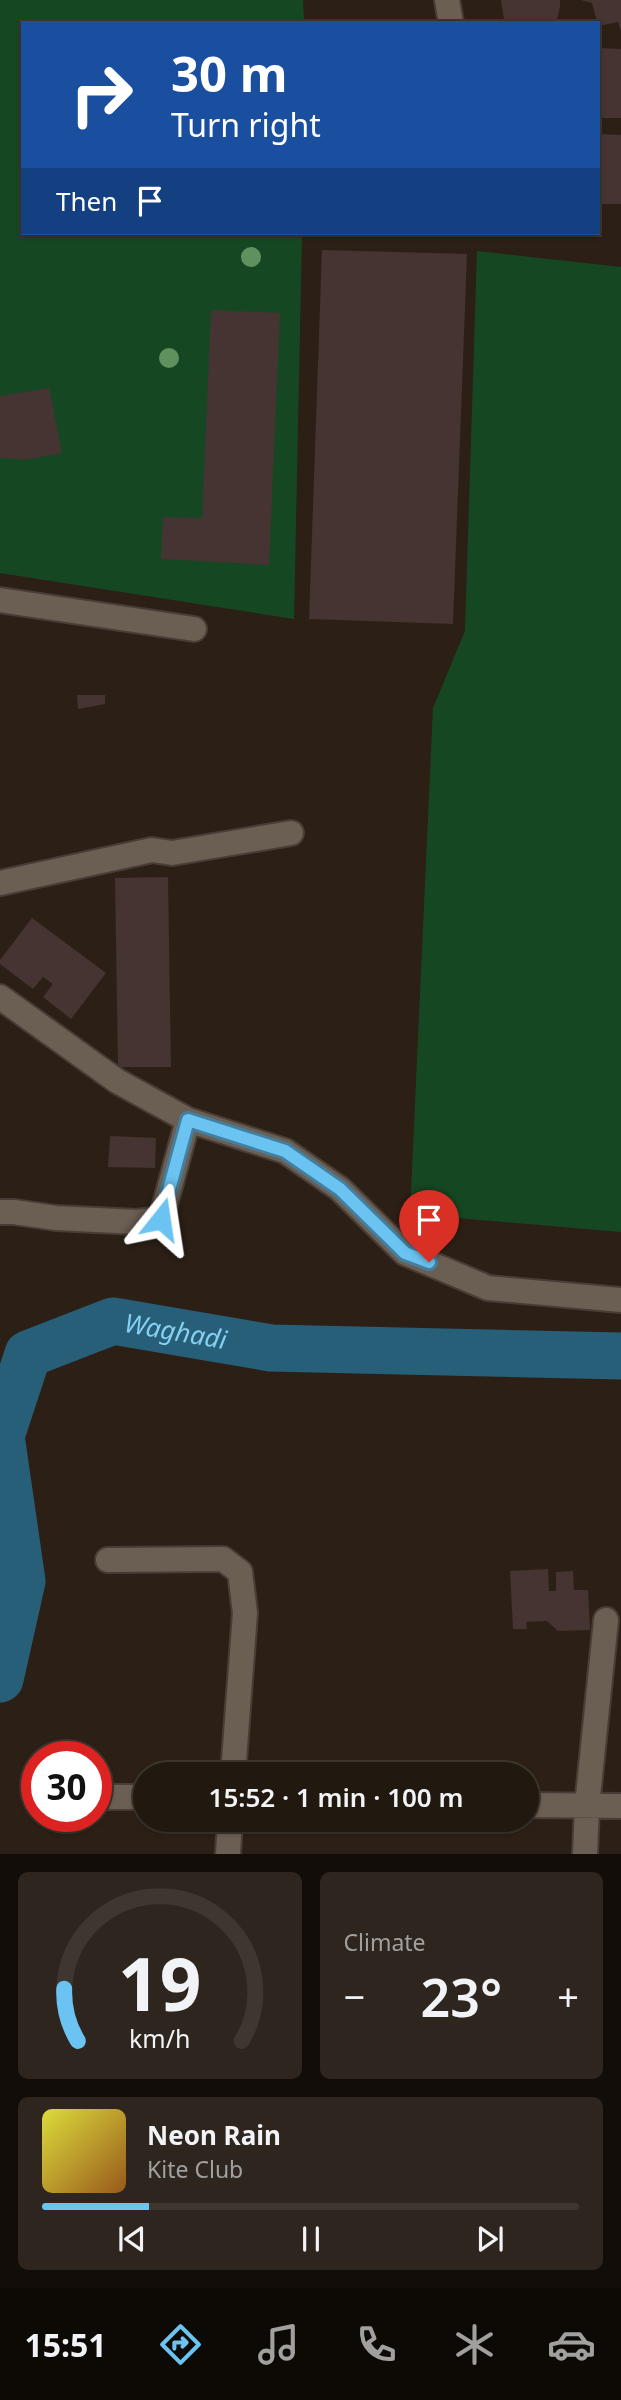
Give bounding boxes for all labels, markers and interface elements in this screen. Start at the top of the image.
text: 30 m [171,40,288,106]
icon: right [56,49,147,140]
text: Turn right [171,103,321,146]
icon: arrive [131,182,169,220]
text: Then [56,183,117,219]
position arrow [124,1182,198,1256]
pin [399,1190,459,1262]
icon: arrive [410,1201,448,1239]
water label: Waghadi [122,1304,231,1357]
speed limit sign: 30 [21,1741,112,1832]
text: 15:52 · 1 min · 100 m [209,1779,463,1815]
text: Climate [344,1926,426,1958]
text: 19 [118,1934,201,2033]
text: 23° [420,1961,502,2032]
text: − [344,1970,365,2022]
text: + [557,1970,579,2022]
text: km/h [129,2021,191,2055]
text: Neon Rain [147,2117,281,2153]
text: Kite Club [147,2153,243,2185]
icon: previous [113,2220,151,2258]
icon: pause [292,2220,330,2258]
icon: next [471,2220,509,2258]
icon: directions [156,2320,205,2369]
icon: music [254,2320,303,2369]
icon: phone [352,2320,401,2369]
icon: climate [450,2320,499,2369]
icon: car [547,2320,596,2369]
text: 15:51 [24,2323,107,2366]

